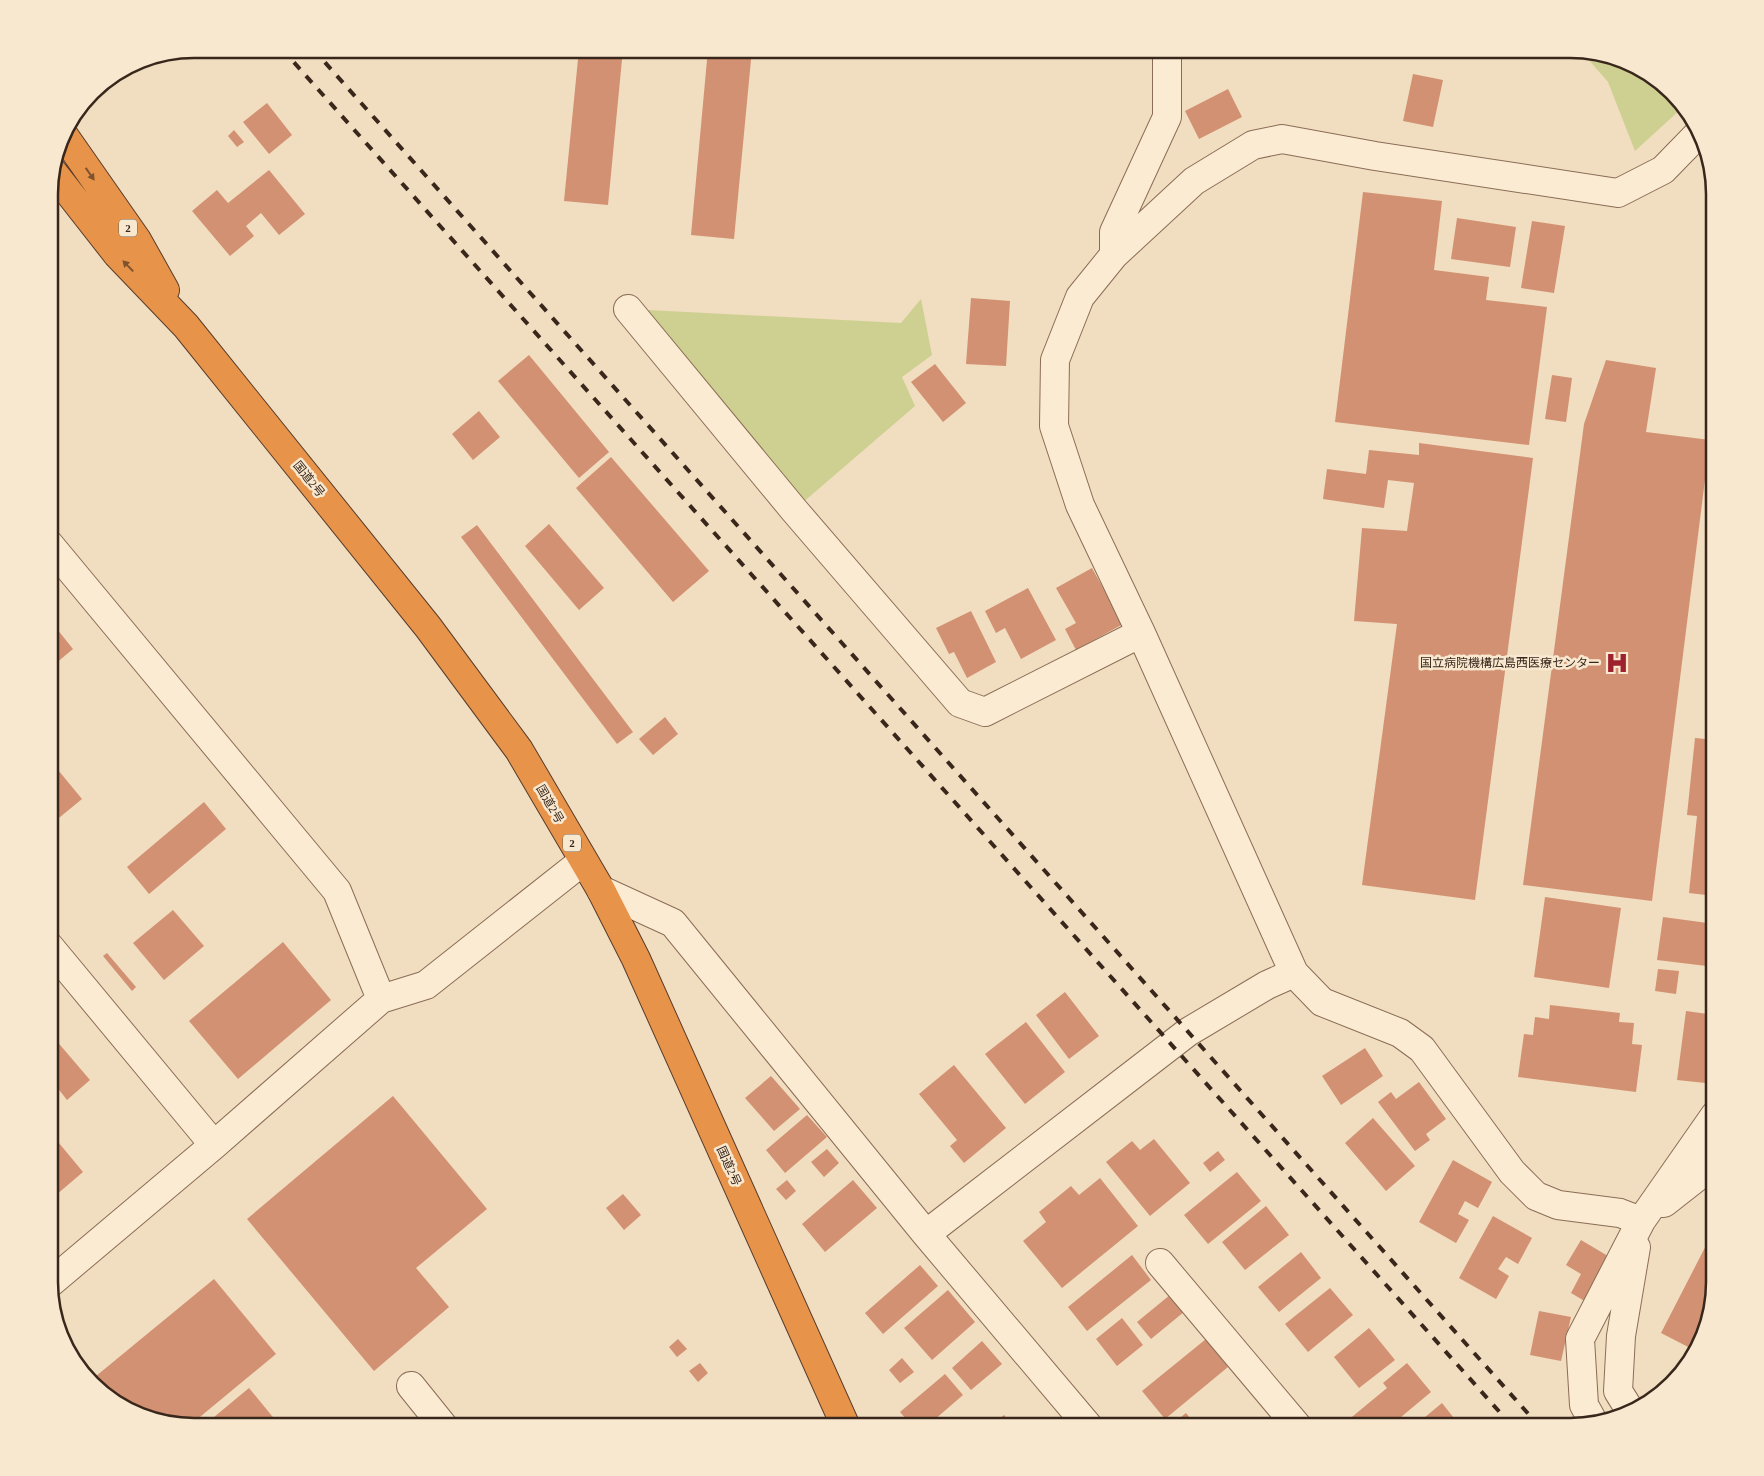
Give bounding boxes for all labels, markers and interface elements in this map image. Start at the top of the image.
one-way arrow [85,167,95,181]
road number: 2 [119,220,137,237]
one-way arrow [122,260,134,272]
street label: 国道2号 [290,458,328,500]
hospital icon: 国立病院機構広島西医療センター [1604,650,1630,676]
place label: 国立病院機構広島西医療センター [1420,656,1600,670]
street label: 国道2号 [533,782,567,826]
road number: 2 [563,834,581,851]
street label: 国道2号 [714,1144,744,1188]

